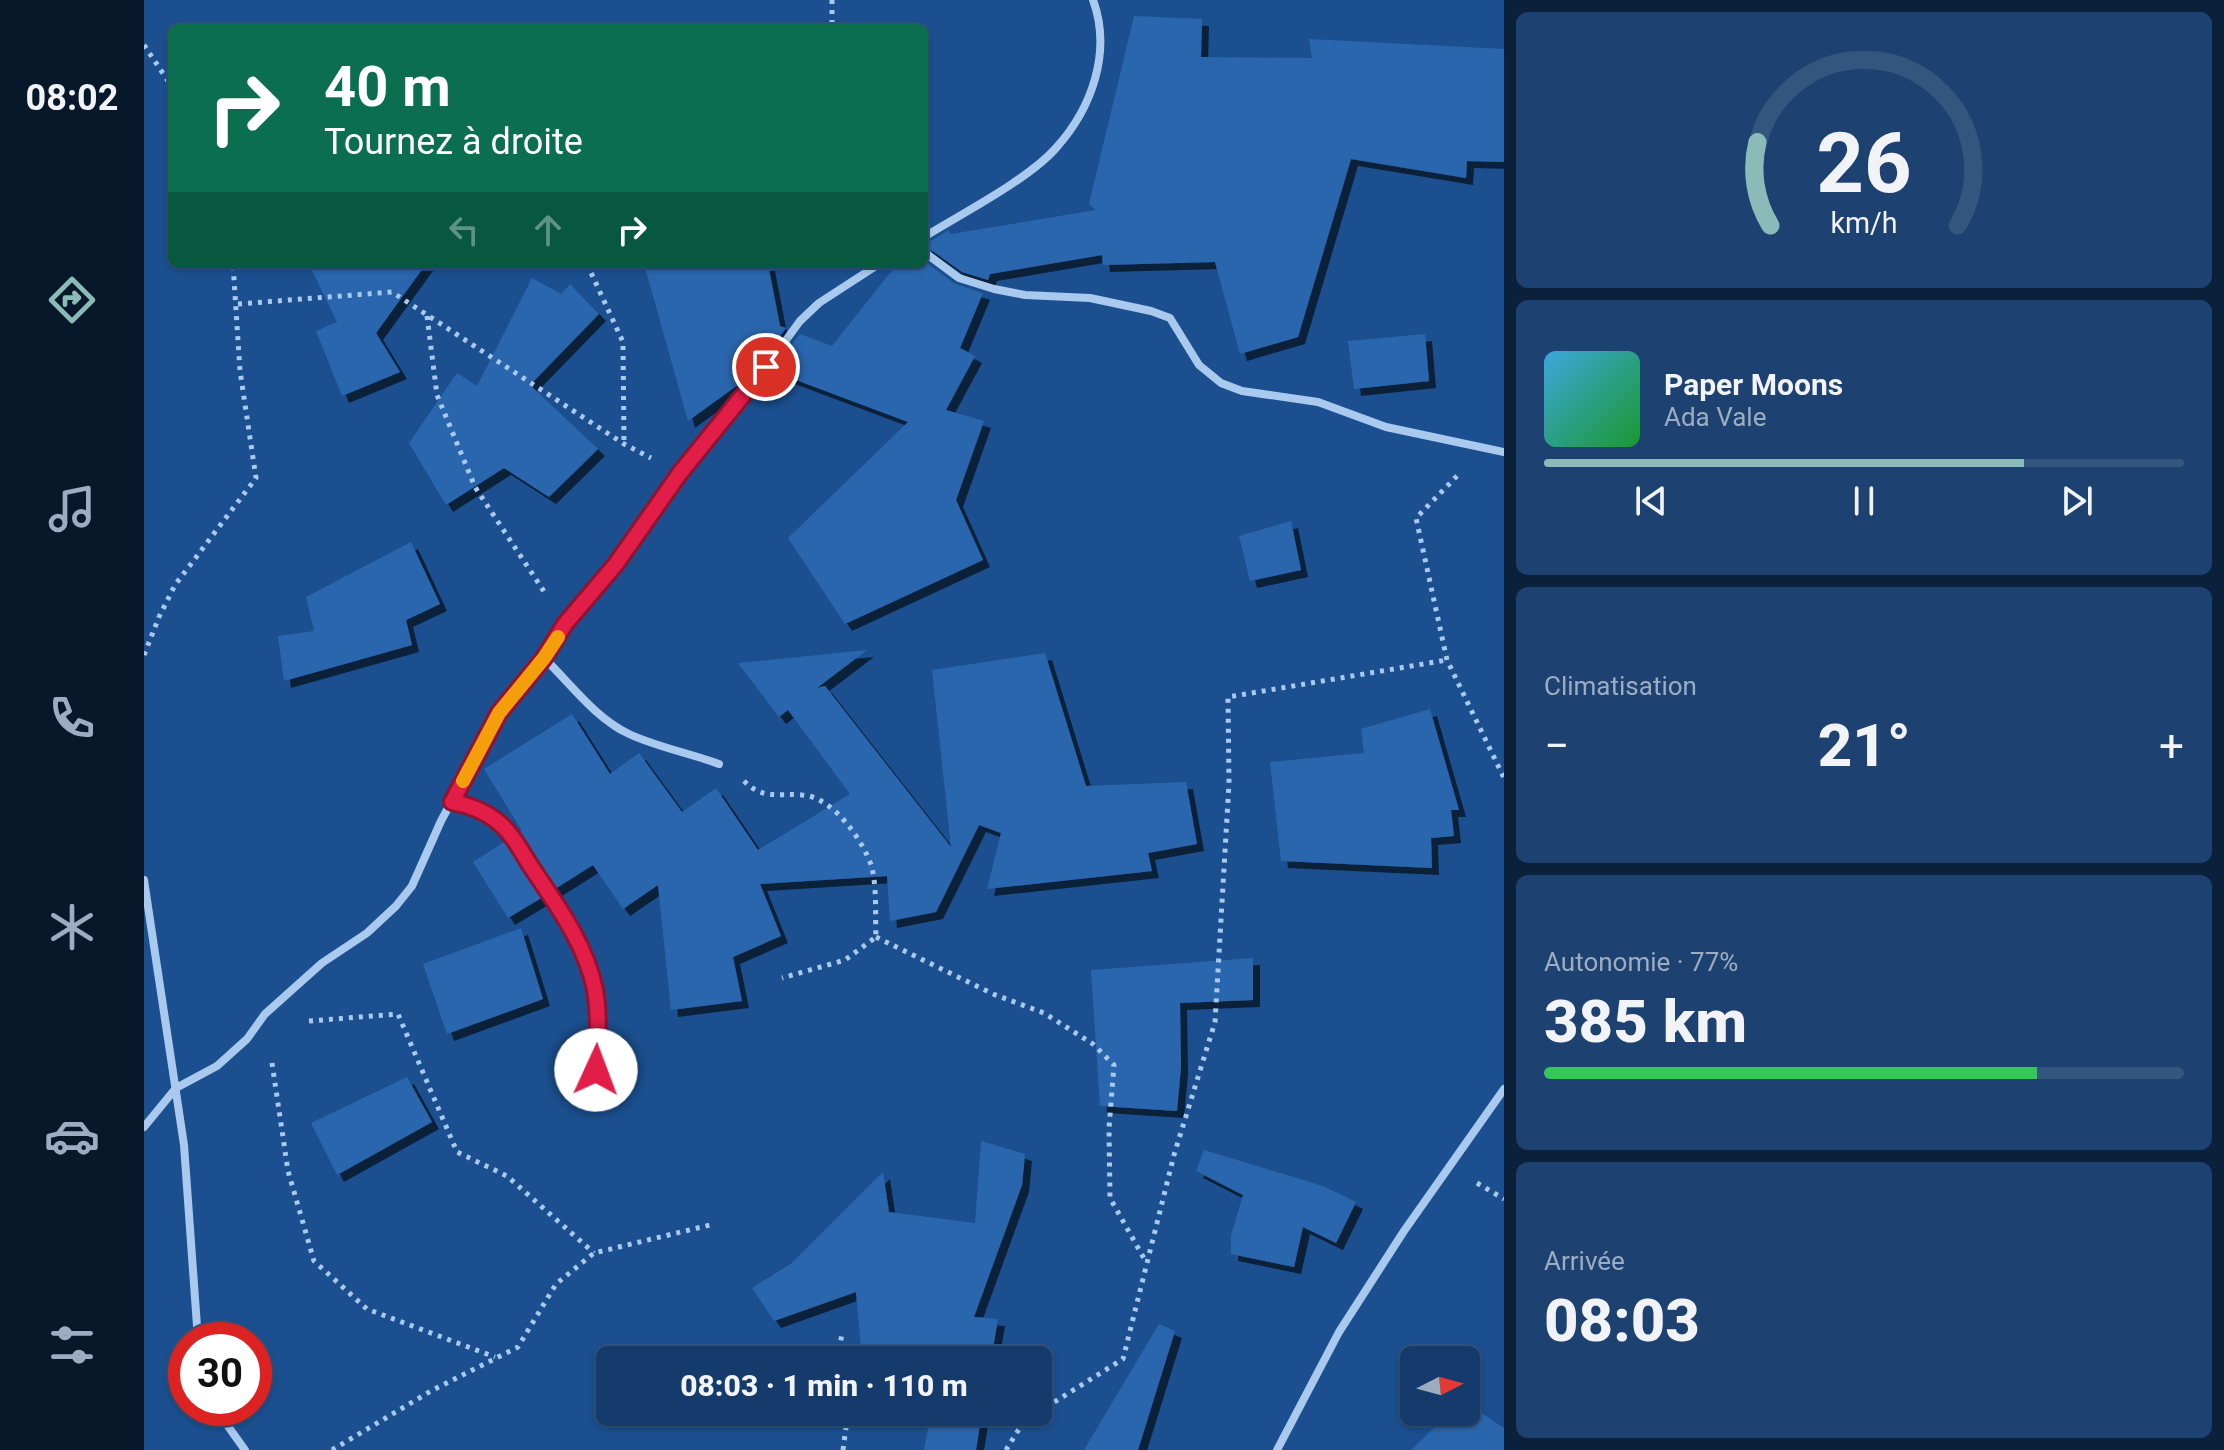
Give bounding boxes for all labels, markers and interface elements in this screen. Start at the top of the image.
text: 40 m [324,54,451,120]
icon: right [192,56,296,160]
text: 08:02 [26,77,118,119]
text: 26 [1816,114,1912,211]
text: Tournez à droite [324,121,583,163]
text: km/h [1830,206,1898,240]
icon: left [442,208,486,252]
icon: ahead [526,208,570,252]
icon: right [610,208,654,252]
icon: directions [44,272,100,328]
pin [732,333,800,401]
icon: arrive [744,345,788,389]
text: Paper Moons [1664,367,1843,402]
text: Ada Vale [1664,402,1766,432]
icon: previous [1629,479,1673,523]
icon: pause [1842,479,1886,523]
icon: next [2055,479,2099,523]
icon: music [44,481,100,537]
text: Climatisation [1544,671,1697,701]
icon: phone [44,690,100,746]
text: 21° [1818,710,1911,781]
text: − [1544,720,1569,772]
text: + [2159,720,2184,772]
icon: climate [44,899,100,955]
text: Autonomie · 77% [1544,947,1738,977]
text: 385 km [1544,986,1747,1057]
position arrow [554,1028,638,1112]
icon: car [44,1108,100,1164]
text: Arrivée [1544,1246,1625,1276]
text: 08:03 [1544,1285,1700,1356]
icon: filters [44,1317,100,1373]
speed limit sign: 30 [168,1322,272,1426]
north arrow [1400,1346,1480,1426]
map controls [1400,1346,1480,1426]
text: 08:03 · 1 min · 110 m [680,1368,968,1403]

